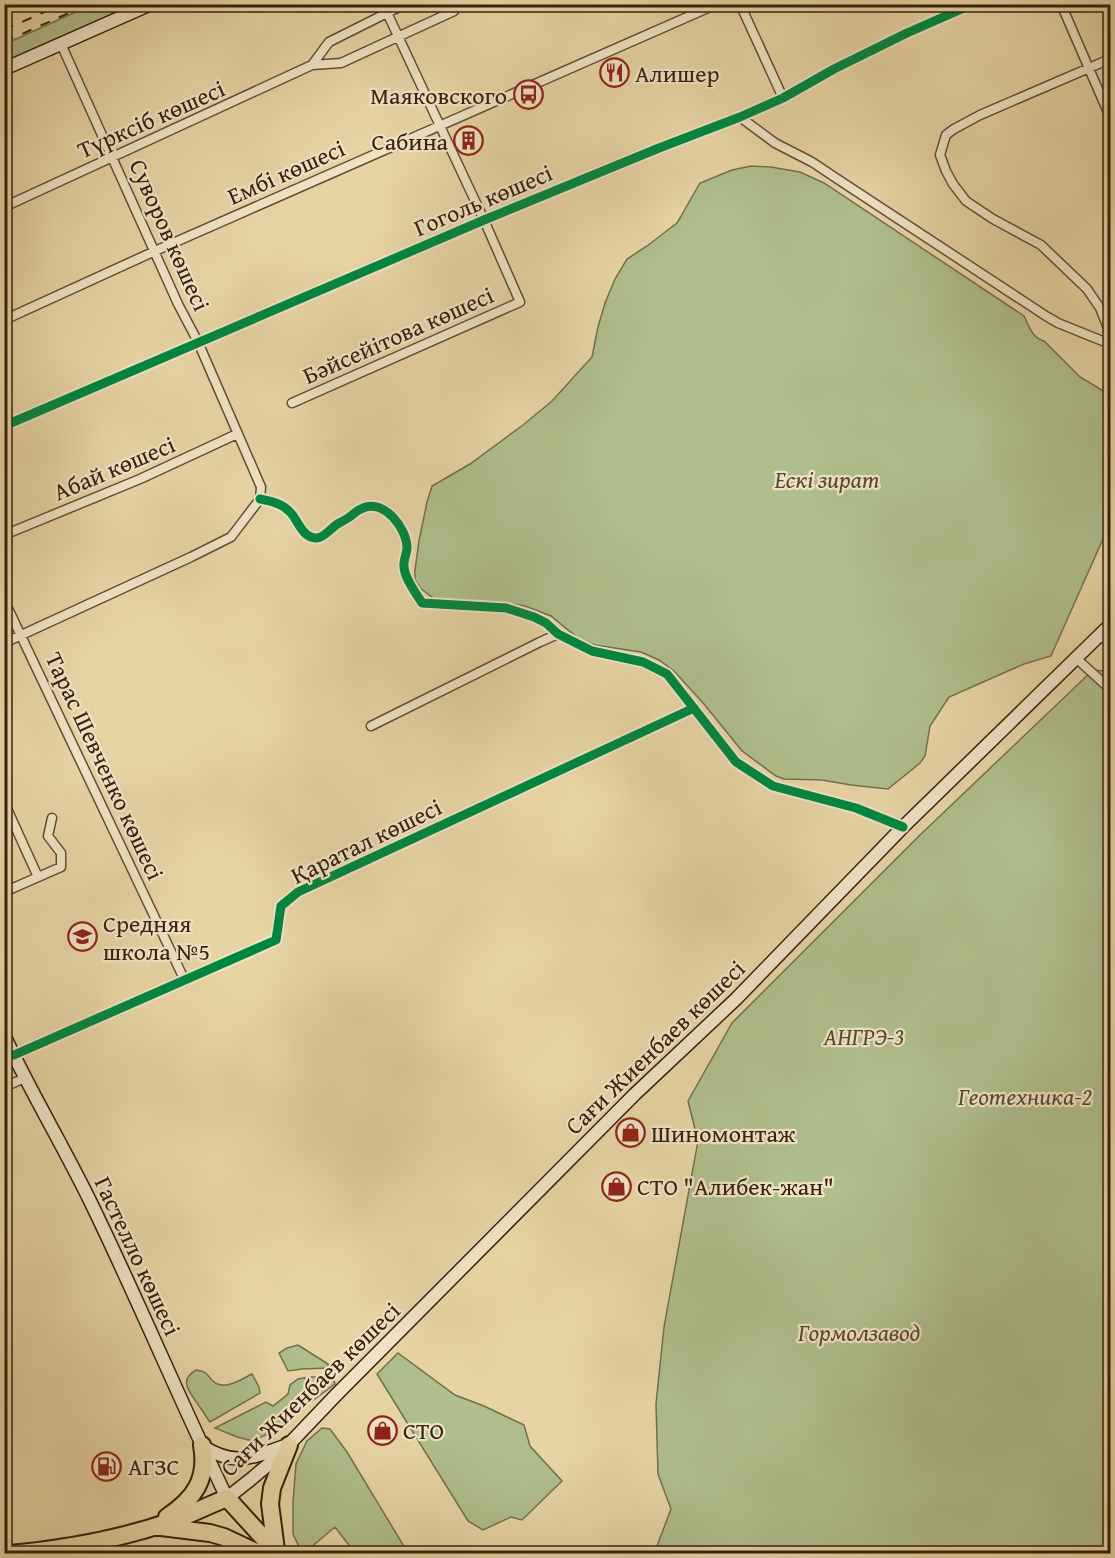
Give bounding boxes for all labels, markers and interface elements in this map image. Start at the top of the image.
place label: Алишер [635,56,719,91]
restaurant icon: Алишер [598,57,630,89]
street label: Түрксіб көшесі [72,71,231,167]
place label: Маяковского [370,78,507,113]
bus stop icon: Маяковского [512,79,544,111]
place label: Сабина [372,124,449,159]
building icon: Сабина [453,125,485,157]
street label: Ембі көшесі [222,130,351,213]
street label: Суворов көшесі [121,153,219,317]
street label: Гоголь көшесі [408,155,558,245]
street label: Бәйсейітова көшесі [297,277,499,393]
street label: Абай көшесі [48,427,181,509]
park label: Ескі зират [773,462,880,497]
street label: Тарас Шевченко көшесі [37,646,173,886]
street label: Қаратал көшесі [285,789,448,893]
place label: Средняя школа №5 [103,906,210,969]
school or university icon: Средняя школа №5 [66,921,98,953]
street label: Сағи Жиенбаев көшесі [557,951,753,1142]
park label: АНГРЭ-3 [823,1019,904,1054]
park label: Геотехника-2 [957,1079,1092,1114]
place label: Шиномонтаж [651,1116,796,1151]
shop icon: Шиномонтаж [614,1117,646,1149]
place label: СТО "Алибек-жан" [637,1169,834,1204]
shop icon: СТО "Алибек-жан" [600,1170,632,1202]
street label: Гастелло көшесі [86,1171,190,1342]
street label: Сағи Жиенбаев көшесі [212,1293,408,1484]
park label: Гормолзавод [797,1315,920,1350]
place label: СТО [403,1413,444,1448]
shop icon: СТО [366,1414,398,1446]
place label: АГЗС [128,1449,180,1484]
fuel station icon: АГЗС [91,1450,123,1482]

